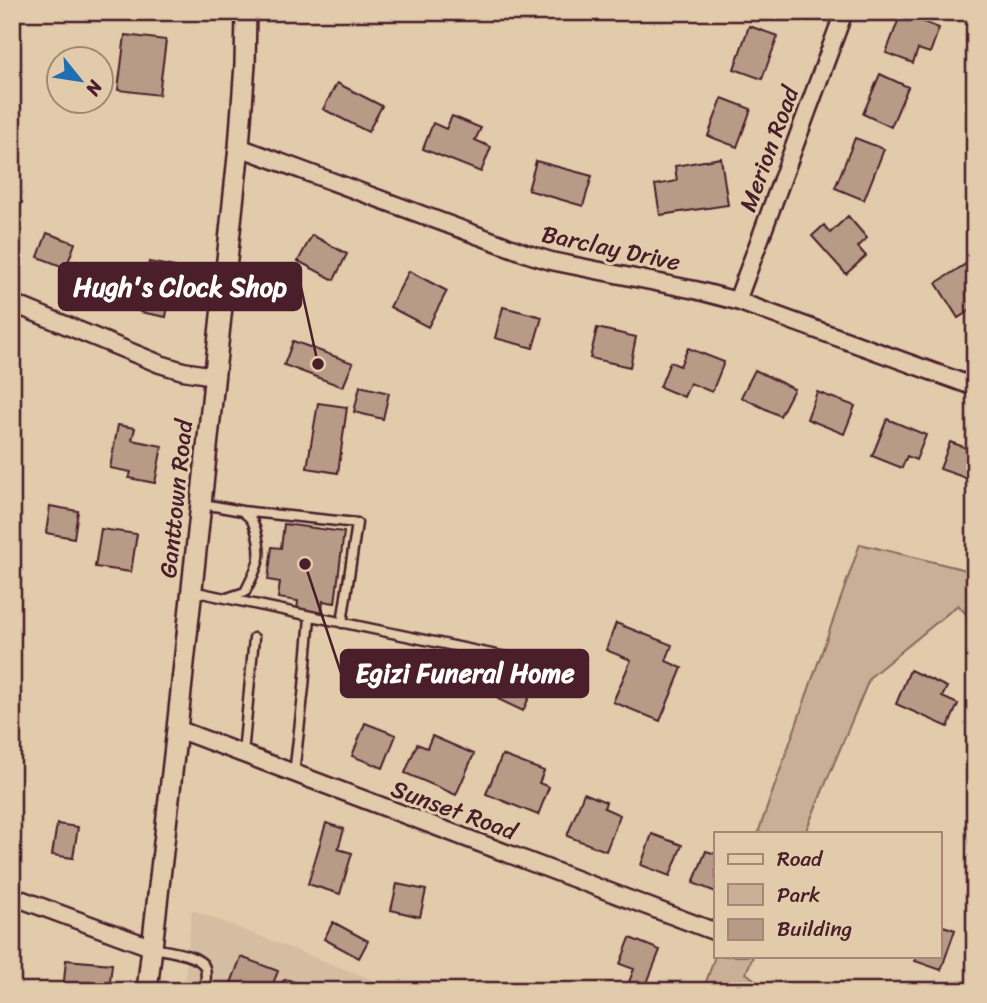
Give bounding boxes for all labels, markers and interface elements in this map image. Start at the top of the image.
north arrow [46,46,116,116]
text: N [76,73,112,103]
street label: Merion Road [727,79,812,218]
street label: Barclay Drive [538,213,684,283]
callout: Hugh's Clock Shop [59,263,301,310]
text: Hugh's Clock Shop [73,264,287,310]
street label: Ganttown Road [147,415,205,580]
callout: Egizi Funeral Home [341,650,588,697]
text: Egizi Funeral Home [355,650,575,696]
street label: Sunset Road [385,768,525,853]
legend [714,832,942,958]
text: Road [777,840,824,878]
text: Park [777,876,820,914]
text: Building [777,910,853,948]

